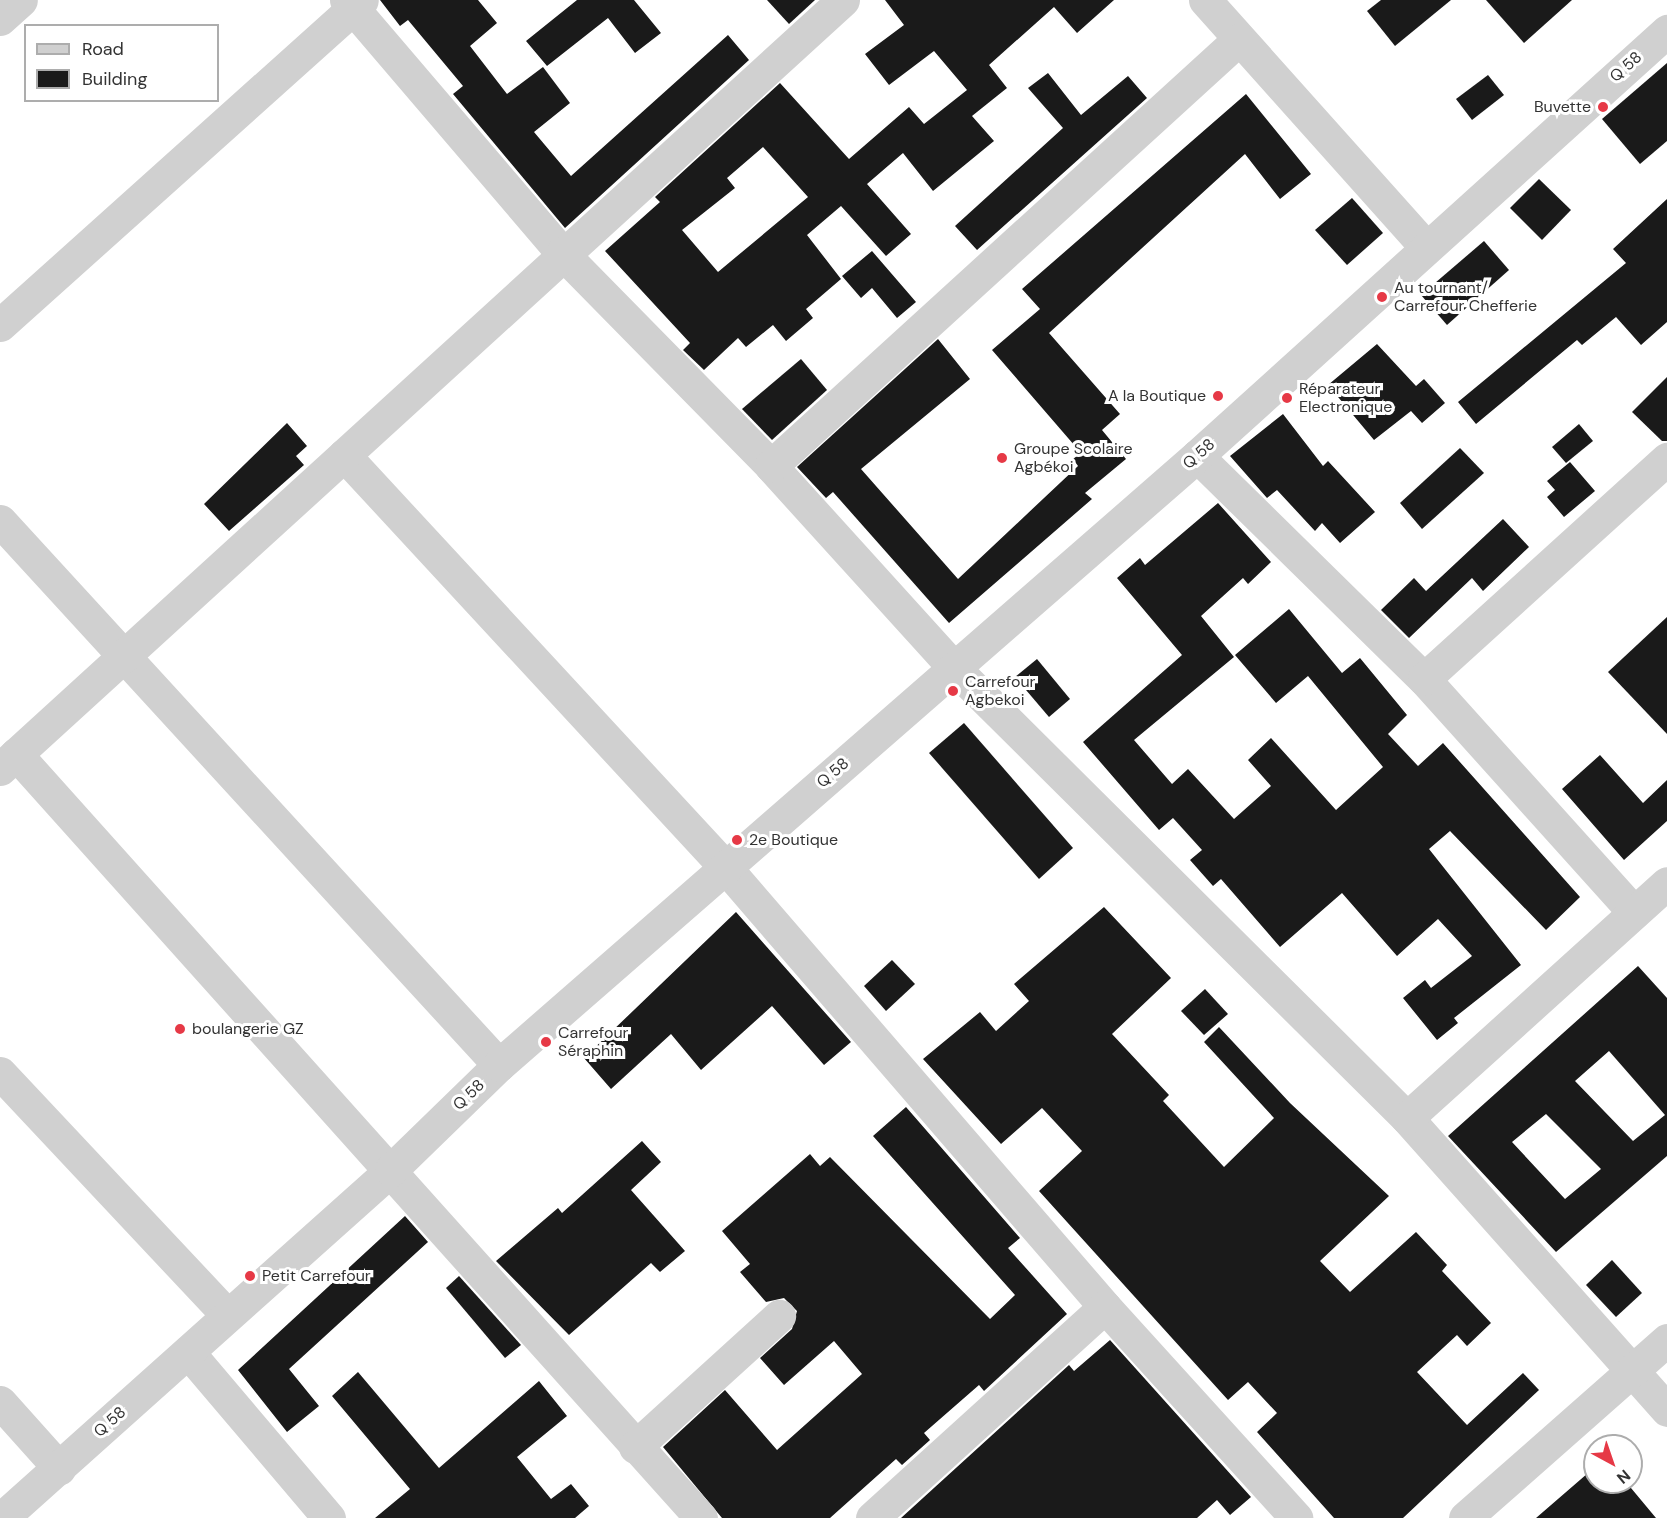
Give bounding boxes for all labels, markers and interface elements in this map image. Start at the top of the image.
legend [24,24,219,102]
text: Road [82,37,124,61]
street label: Q 58 [1606,48,1646,86]
text: Building [82,67,147,91]
place label: Buvette [1534,97,1591,117]
marker: Buvette [1596,100,1610,114]
place label: Au tournant/ Carrefour Chefferie [1394,278,1537,316]
marker: Au tournant/ Carrefour Chefferie [1375,290,1389,304]
place label: Réparateur Electronique [1299,379,1392,417]
place label: A la Boutique [1108,386,1206,406]
marker: A la Boutique [1211,389,1225,403]
marker: Réparateur Electronique [1280,391,1294,405]
street label: Q 58 [1179,435,1219,473]
place label: Groupe Scolaire Agbékoi [1014,439,1132,477]
marker: Groupe Scolaire Agbékoi [995,451,1009,465]
place label: Carrefour Agbekoi [965,672,1035,710]
marker: Carrefour Agbekoi [946,684,960,698]
street label: Q 58 [813,754,853,792]
place label: 2e Boutique [749,830,838,850]
marker: 2e Boutique [730,833,744,847]
place label: boulangerie GZ [192,1019,304,1039]
marker: boulangerie GZ [173,1022,187,1036]
place label: Carrefour Séraphin [558,1023,628,1061]
marker: Carrefour Séraphin [539,1035,553,1049]
street label: Q 58 [449,1076,489,1114]
place label: Petit Carrefour [262,1266,371,1286]
marker: Petit Carrefour [243,1269,257,1283]
street label: Q 58 [90,1403,130,1441]
north arrow [1583,1434,1643,1494]
text: N [1612,1465,1635,1488]

